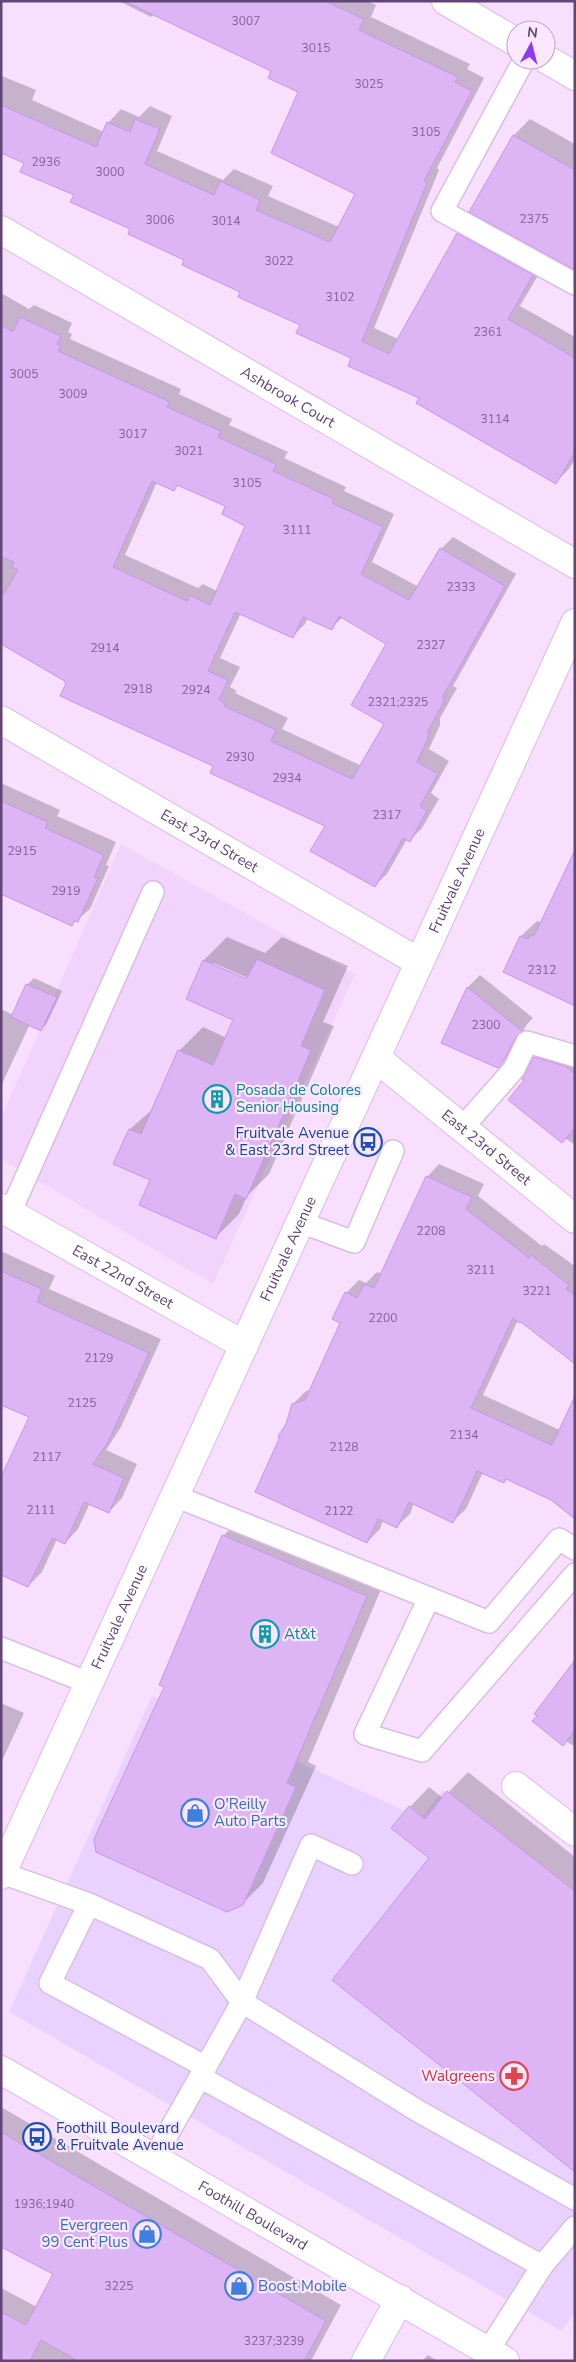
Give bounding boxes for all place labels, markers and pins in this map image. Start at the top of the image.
place label: Posada de Colores Senior Housing [236,1080,361,1117]
building icon: Posada de Colores Senior Housing [202,1084,232,1114]
place label: Fruitvale Avenue & East 23rd Street [225,1123,350,1160]
bus stop icon: Fruitvale Avenue & East 23rd Street [353,1127,383,1157]
building icon: At&t [250,1619,280,1649]
place label: At&t [284,1624,316,1644]
place label: O'Reilly Auto Parts [214,1794,286,1831]
shop icon: O'Reilly Auto Parts [180,1798,210,1828]
pharmacy icon: Walgreens [499,2061,529,2091]
place label: Walgreens [421,2066,495,2086]
place label: Foothill Boulevard & Fruitvale Avenue [56,2118,184,2155]
bus stop icon: Foothill Boulevard & Fruitvale Avenue [22,2122,52,2152]
place label: Evergreen 99 Cent Plus [41,2215,128,2252]
shop icon: Evergreen 99 Cent Plus [132,2219,162,2249]
shop icon: Boost Mobile [224,2271,254,2301]
place label: Boost Mobile [258,2276,347,2296]

